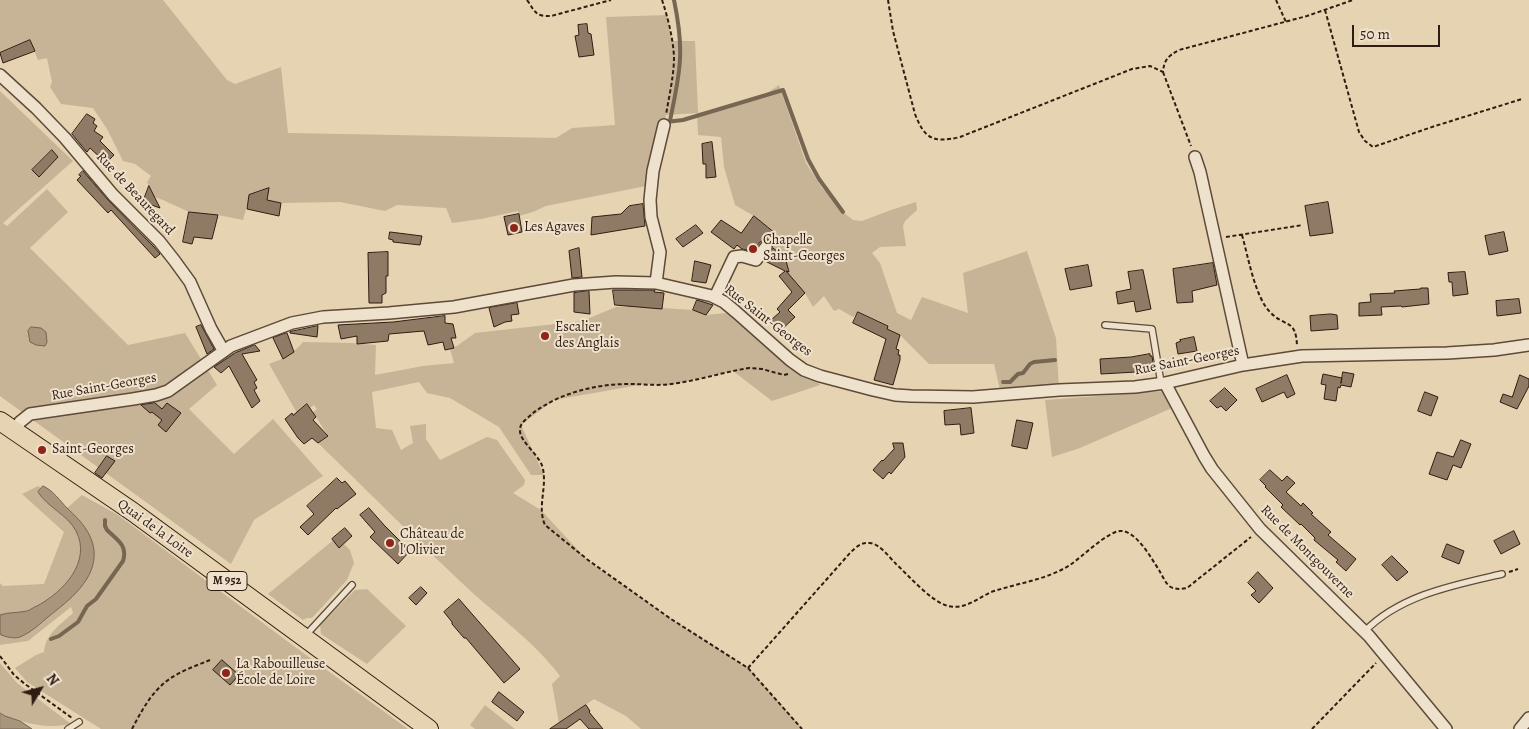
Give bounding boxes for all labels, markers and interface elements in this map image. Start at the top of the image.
scale bar [1354,15,1442,47]
text: 50 m [1360,24,1390,44]
street label: Rue de Beauregard [92,149,178,239]
place label: Les Agaves [524,220,585,236]
marker: Les Agaves [508,222,520,234]
place label: Chapelle Saint-Georges [763,233,845,266]
marker: Chapelle Saint-Georges [747,243,759,255]
street label: Rue Saint-Georges [721,282,815,360]
place label: Escalier des Anglais [555,320,619,352]
marker: Escalier des Anglais [539,330,551,342]
street label: Rue Saint-Georges [1133,343,1241,379]
street label: Rue Saint-Georges [50,369,158,405]
place label: Saint-Georges [52,442,134,458]
marker: Saint-Georges [36,444,48,456]
street label: Quai de la Loire [114,496,196,562]
street label: Rue de Montgouverne [1257,502,1357,602]
place label: Château de l'Olivier [400,527,464,560]
marker: Château de l'Olivier [384,537,396,549]
road number: M 952 [207,572,247,590]
place label: La Rabouilleuse École de Loire [236,657,325,690]
north arrow [15,664,65,714]
marker: La Rabouilleuse École de Loire [220,667,232,679]
text: N [42,670,63,689]

